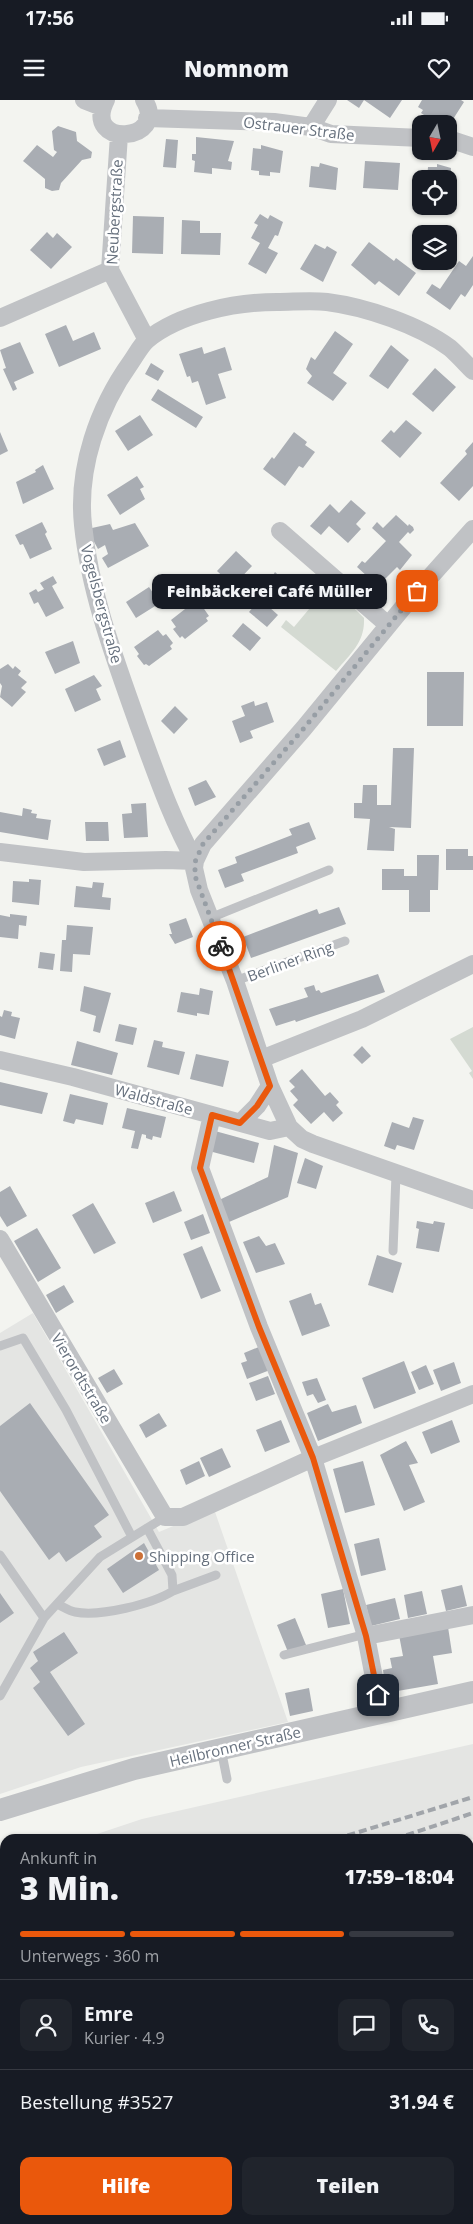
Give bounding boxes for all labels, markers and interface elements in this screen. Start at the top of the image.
text: 17:56 [25,5,74,31]
text: Nomnom [184,53,289,83]
icon: menu [20,54,48,82]
icon: heart [425,54,453,82]
street label: Ostrauer Straße [242,111,356,145]
north arrow [412,115,458,160]
map controls [412,115,457,270]
street label: Neubergstraße [101,159,127,265]
button: locate [412,170,457,215]
button: layers [412,225,457,270]
street label: Vogelsbergstraße [77,542,127,666]
pin [396,570,438,612]
callout: Feinbäckerei Café Müller [152,574,387,608]
icon: bag [403,577,431,605]
text: Feinbäckerei Café Müller [167,580,372,602]
courier [196,921,246,971]
icon: bike [207,932,235,960]
street label: Berliner Ring [244,936,336,986]
street label: Waldstraße [113,1079,195,1119]
street label: Vierordtstraße [47,1329,117,1427]
place label: Shipping Office [149,1546,255,1566]
marker: Shipping Office [133,1550,145,1562]
pin [357,1674,399,1716]
icon: home [364,1681,392,1709]
street label: Heilbronner Straße [167,1721,303,1771]
text: Ankunft in [20,1847,97,1869]
text: 17:59–18:04 [344,1864,454,1890]
text: 3 Min. [20,1866,119,1909]
text: Unterwegs · 360 m [20,1945,159,1967]
button: person [20,1999,72,2051]
button: chat [338,1999,390,2051]
button: phone [402,1999,454,2051]
text: Emre [84,2001,133,2027]
text: Kurier · 4.9 [84,2027,165,2049]
text: Bestellung #3527 [20,2089,173,2115]
text: 31.94 € [389,2089,454,2115]
button: Hilfe [20,2157,232,2215]
button: Teilen [242,2157,454,2215]

